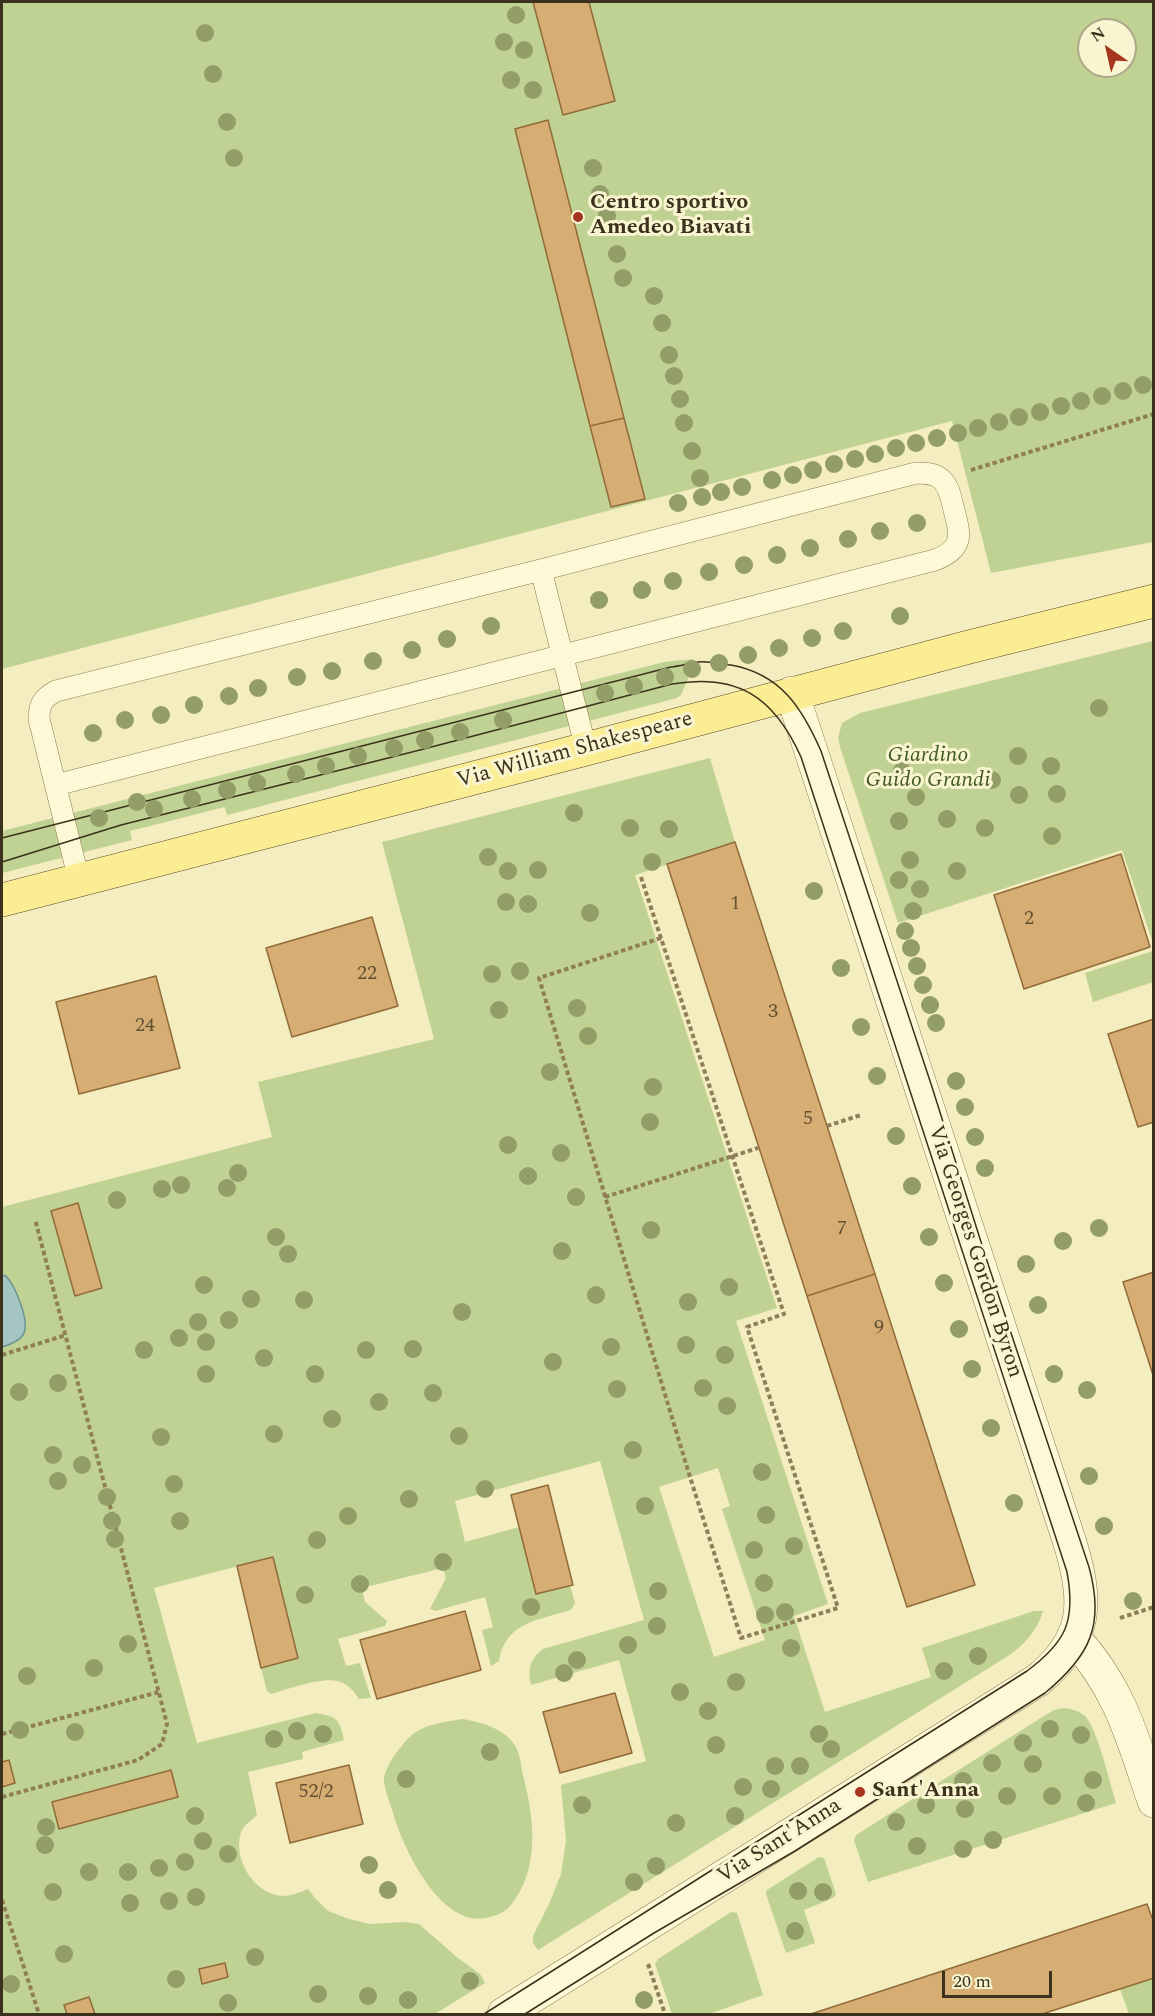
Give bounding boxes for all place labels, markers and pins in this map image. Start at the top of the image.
place label: Centro sportivo Amedeo Biavati [590,191,751,242]
marker: Centro sportivo Amedeo Biavati [571,210,585,224]
place label: Sant'Anna [872,1779,979,1805]
marker: Sant'Anna [853,1785,867,1799]

